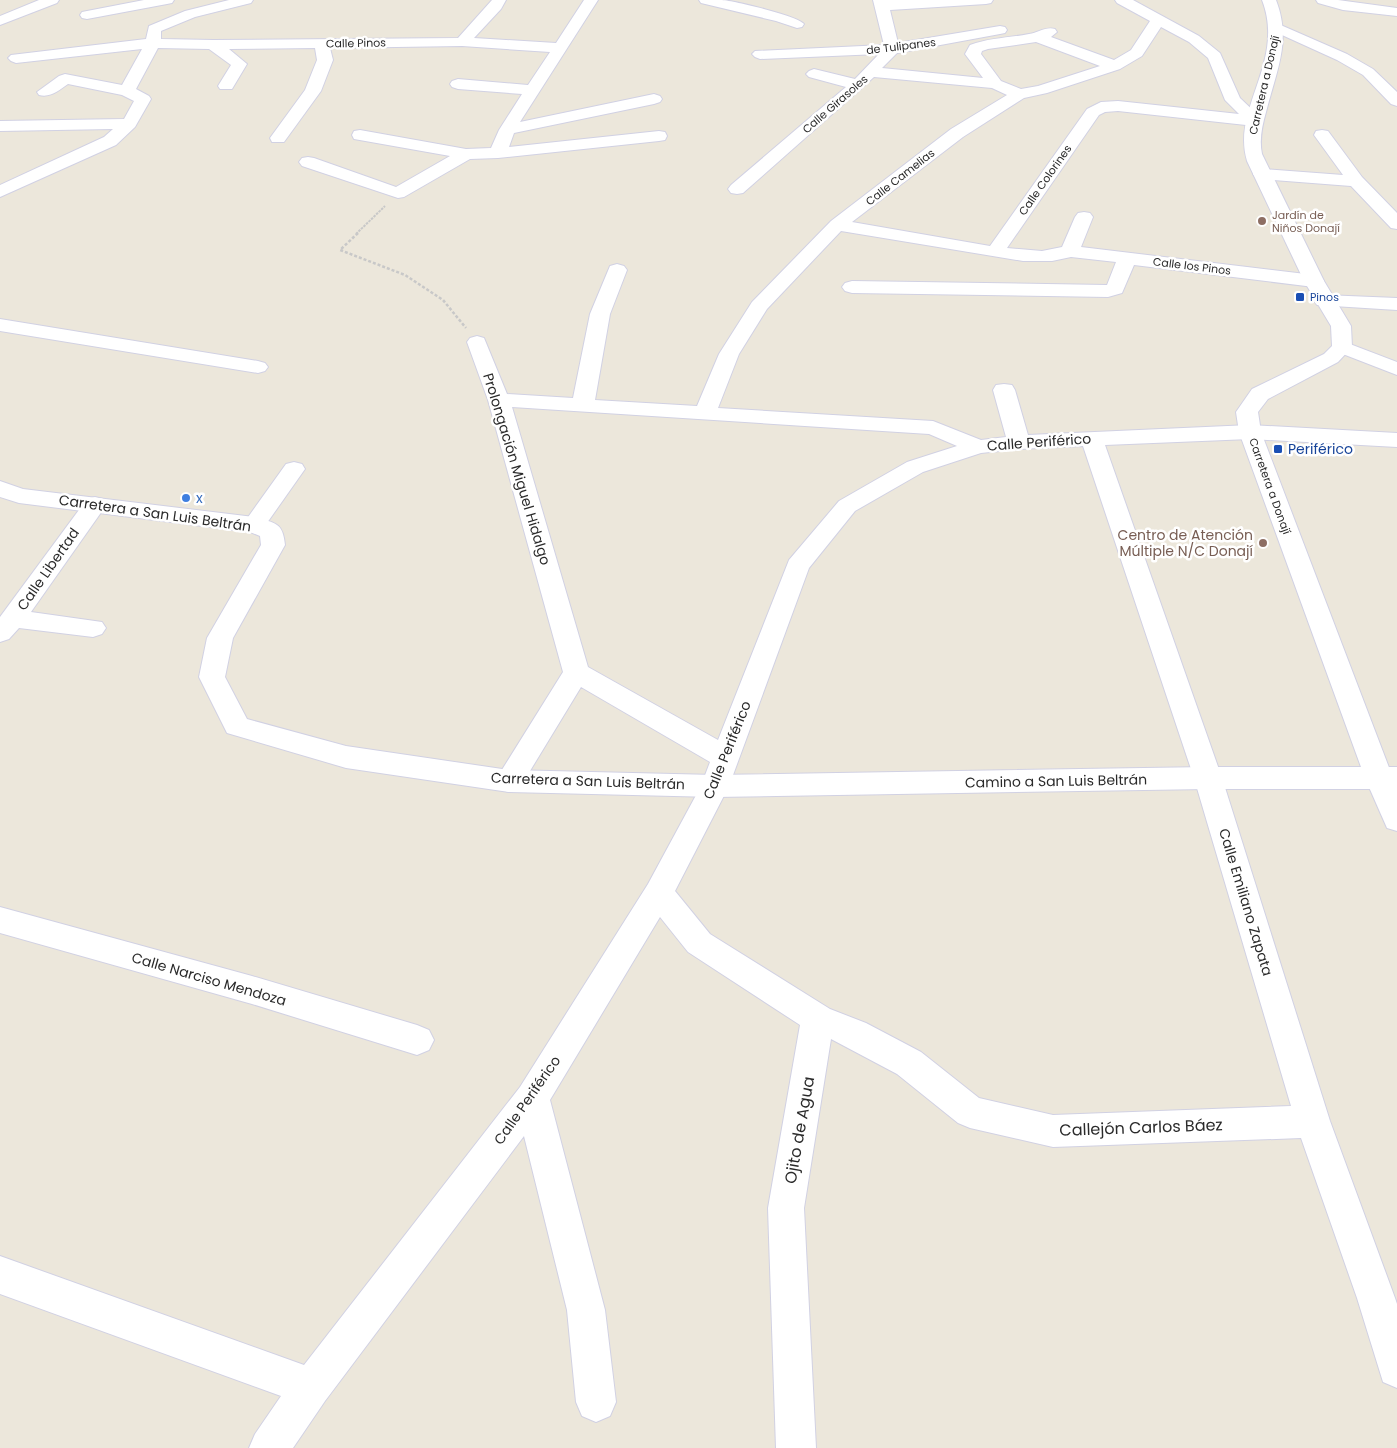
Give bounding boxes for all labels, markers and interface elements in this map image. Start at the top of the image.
street label: Calle Pinos [326,34,386,52]
street label: de Tulipanes [865,34,937,58]
street label: Carretera a Donají [1245,34,1283,136]
street label: Calle Girasoles [799,71,871,137]
street label: Calle Colorines [1015,141,1075,219]
street label: Calle Camelias [862,145,938,209]
place label: Jardín de Niños Donají [1272,207,1340,236]
marker: Jardín de Niños Donají [1256,215,1268,227]
street label: Calle los Pinos [1152,253,1232,279]
place label: Pinos [1310,289,1339,305]
marker: Pinos [1294,291,1306,303]
street label: Prolongación Miguel Hidalgo [478,370,556,568]
street label: Calle Periférico [986,428,1092,456]
street label: Carretera a Donají [1245,436,1295,537]
place label: Periférico [1288,439,1353,459]
marker: Periférico [1272,443,1284,455]
place label: x [196,488,203,508]
street label: Carretera a San Luis Beltrán [57,490,253,536]
marker: x [180,492,192,504]
street label: Calle Libertad [12,524,84,614]
place label: Centro de Atención Múltiple N/C Donají [1118,525,1254,561]
marker: Centro de Atención Múltiple N/C Donají [1257,537,1269,549]
street label: Calle Periférico [698,698,756,802]
street label: Carretera a San Luis Beltrán [491,768,685,794]
street label: Camino a San Luis Beltrán [965,769,1147,793]
street label: Calle Emiliano Zapata [1214,826,1278,978]
street label: Calle Narciso Mendoza [129,947,289,1011]
street label: Calle Periférico [489,1051,565,1149]
street label: Ojito de Agua [779,1075,820,1186]
street label: Callejón Carlos Báez [1059,1113,1223,1142]

